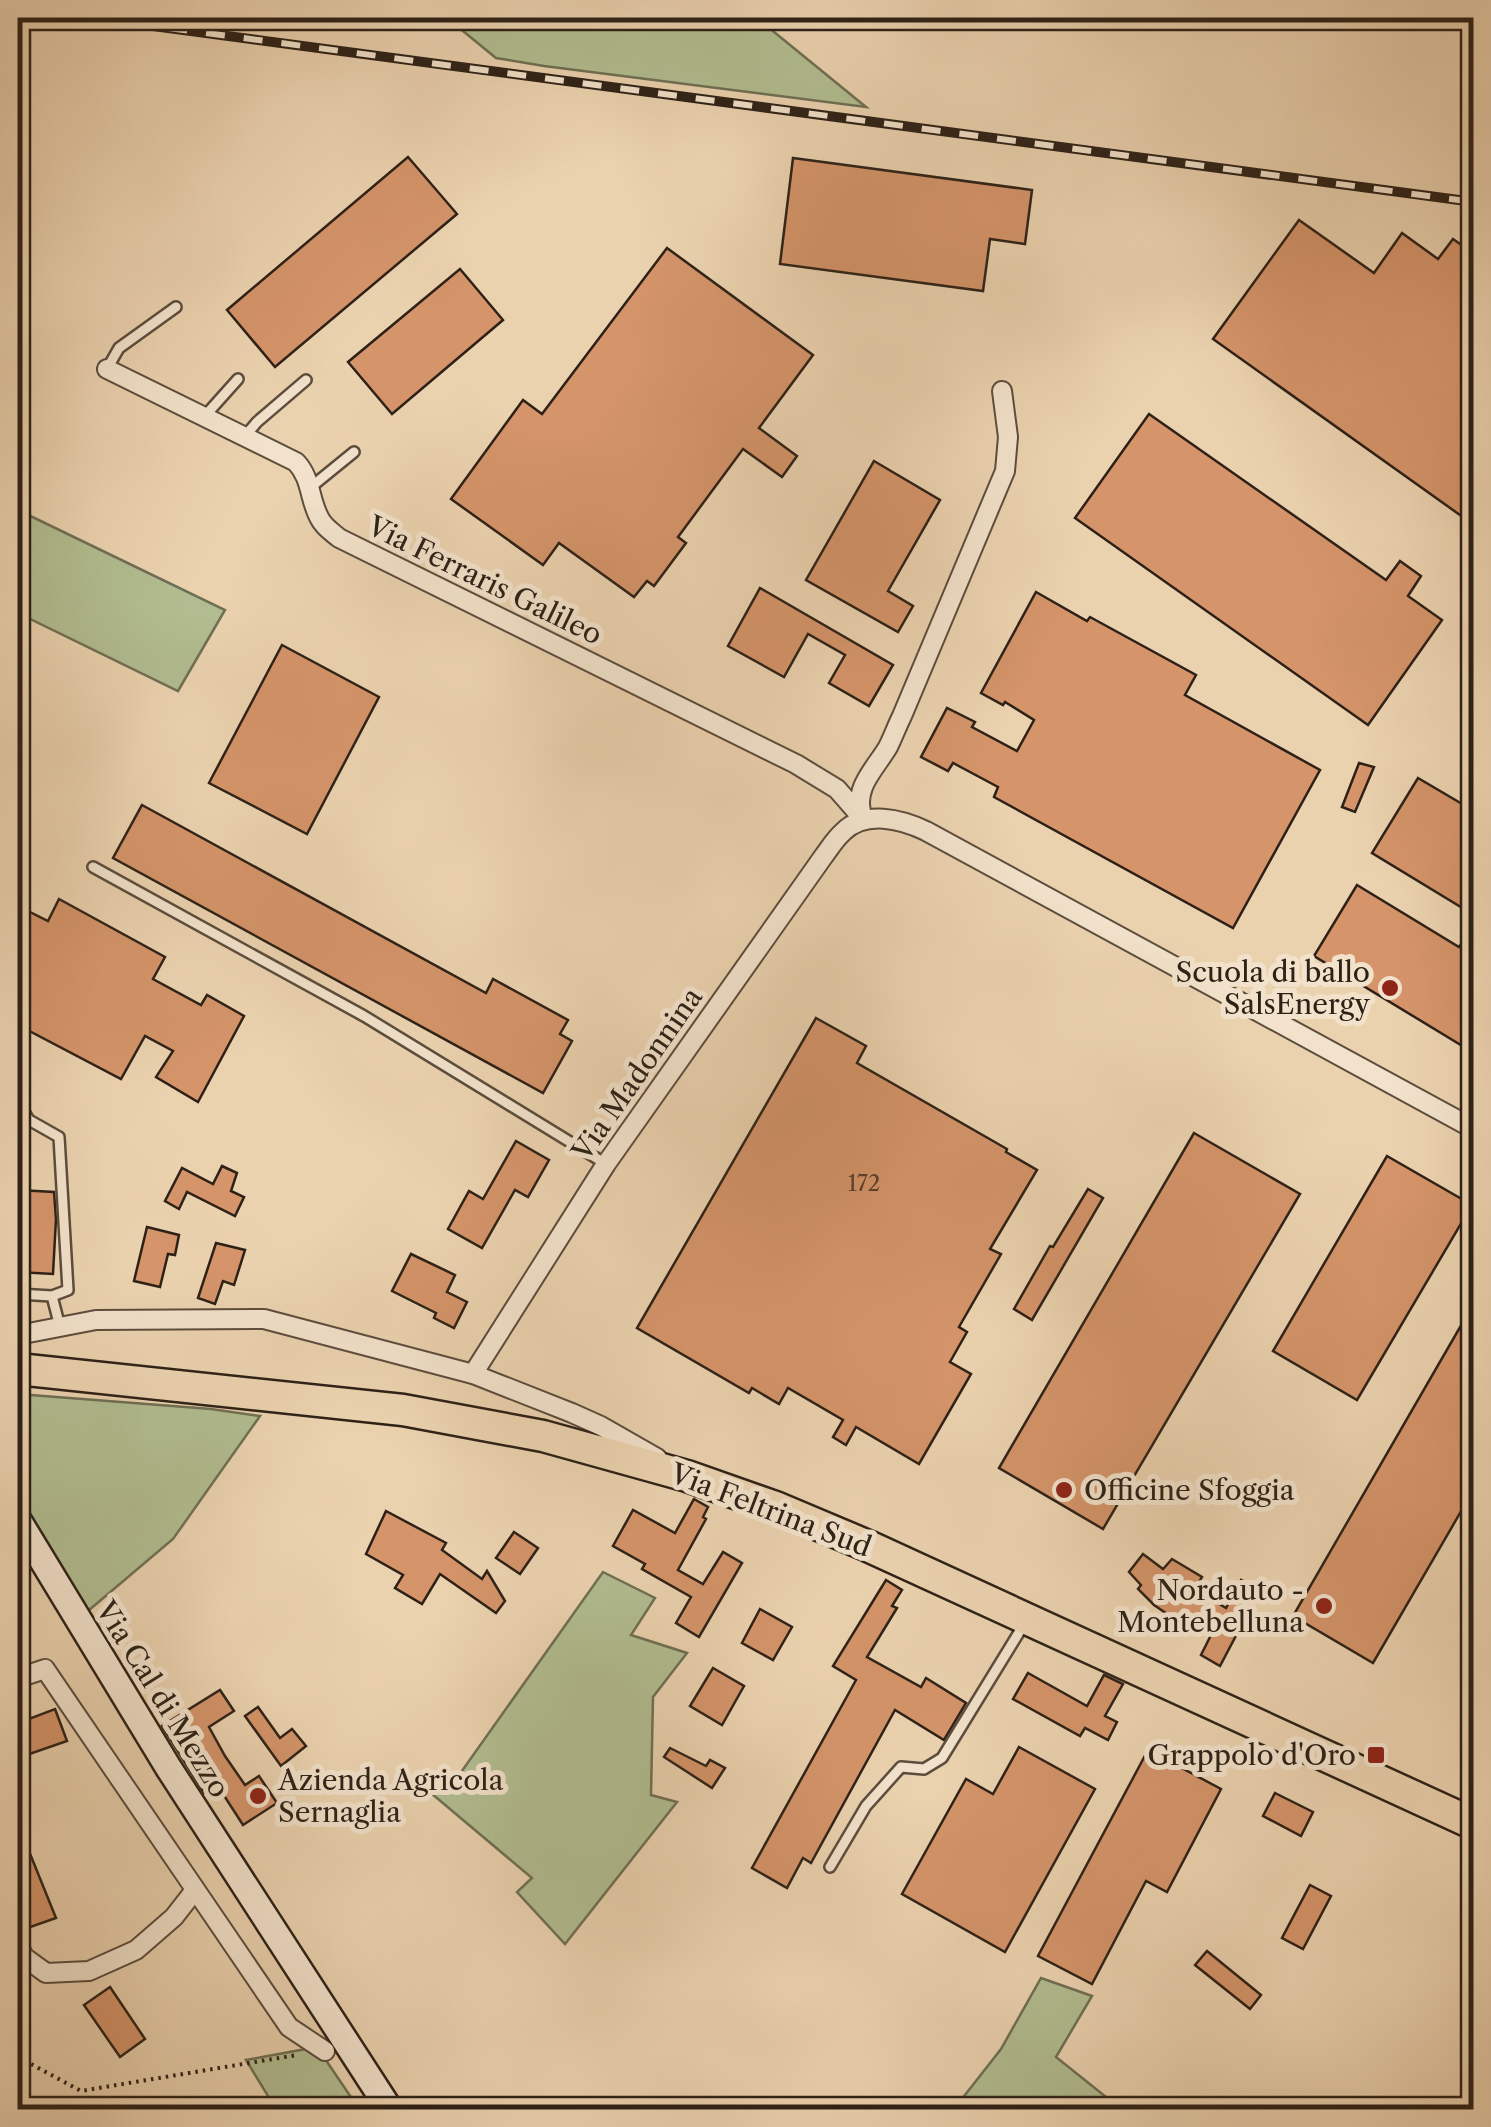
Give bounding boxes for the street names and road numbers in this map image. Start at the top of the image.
street label: Via Ferraris Galileo [361,508,608,652]
street label: Via Madonnina [564,981,709,1168]
street label: Via Feltrina Sud [665,1456,876,1564]
street label: Via Cal di Mezzo [88,1594,237,1803]

